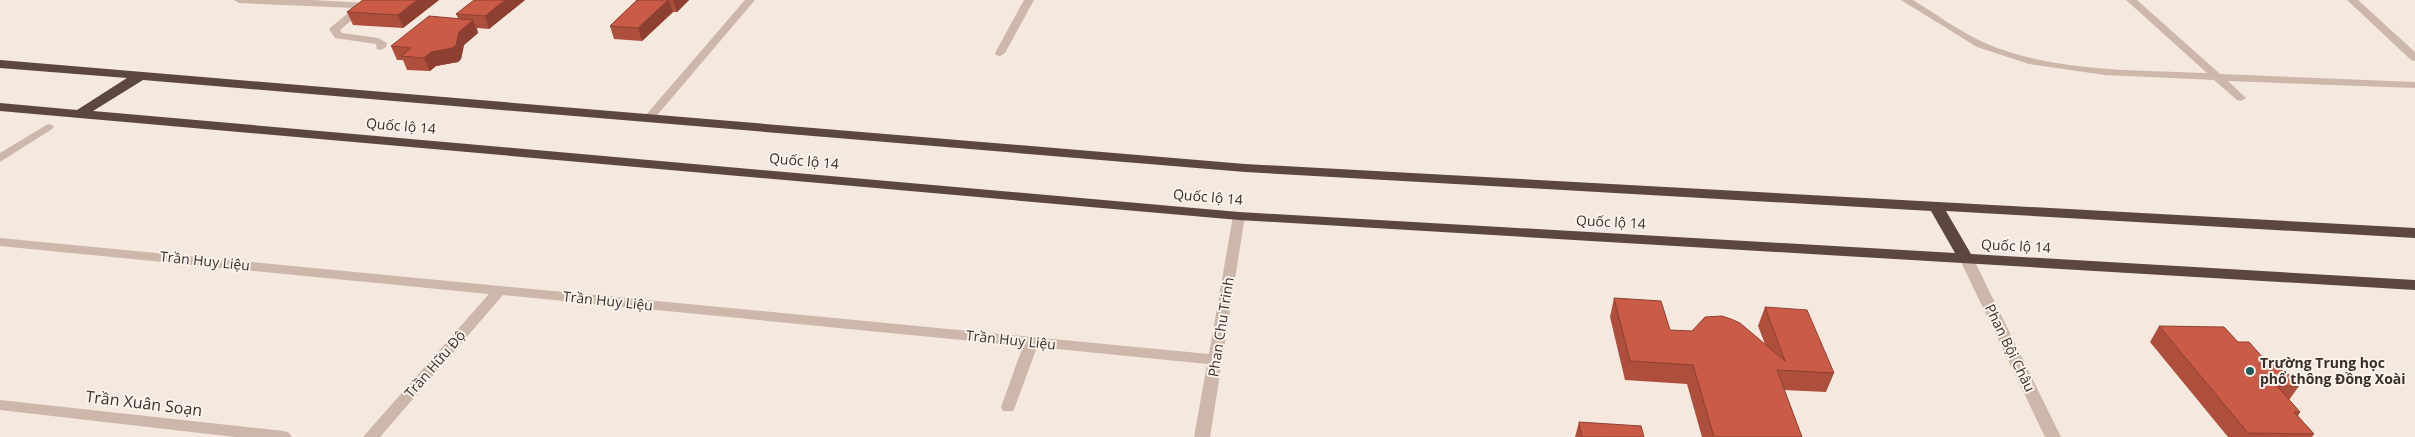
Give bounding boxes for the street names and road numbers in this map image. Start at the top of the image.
street label: Quốc lộ 14 [365,113,437,138]
street label: Quốc lộ 14 [768,148,840,173]
street label: Quốc lộ 14 [1172,184,1244,209]
street label: Quốc lộ 14 [1576,210,1646,233]
street label: Quốc lộ 14 [1981,234,2051,257]
street label: Trần Huy Liệu [159,246,251,275]
street label: Phan Chu Trinh [1203,276,1238,378]
street label: Trần Huy Liệu [562,286,654,315]
street label: Phan Bội Châu [1981,301,2040,395]
street label: Trần Huy Liệu [965,325,1057,354]
street label: Trần Hữu Độ [400,326,469,402]
street label: Trần Xuân Soạn [84,385,204,421]

